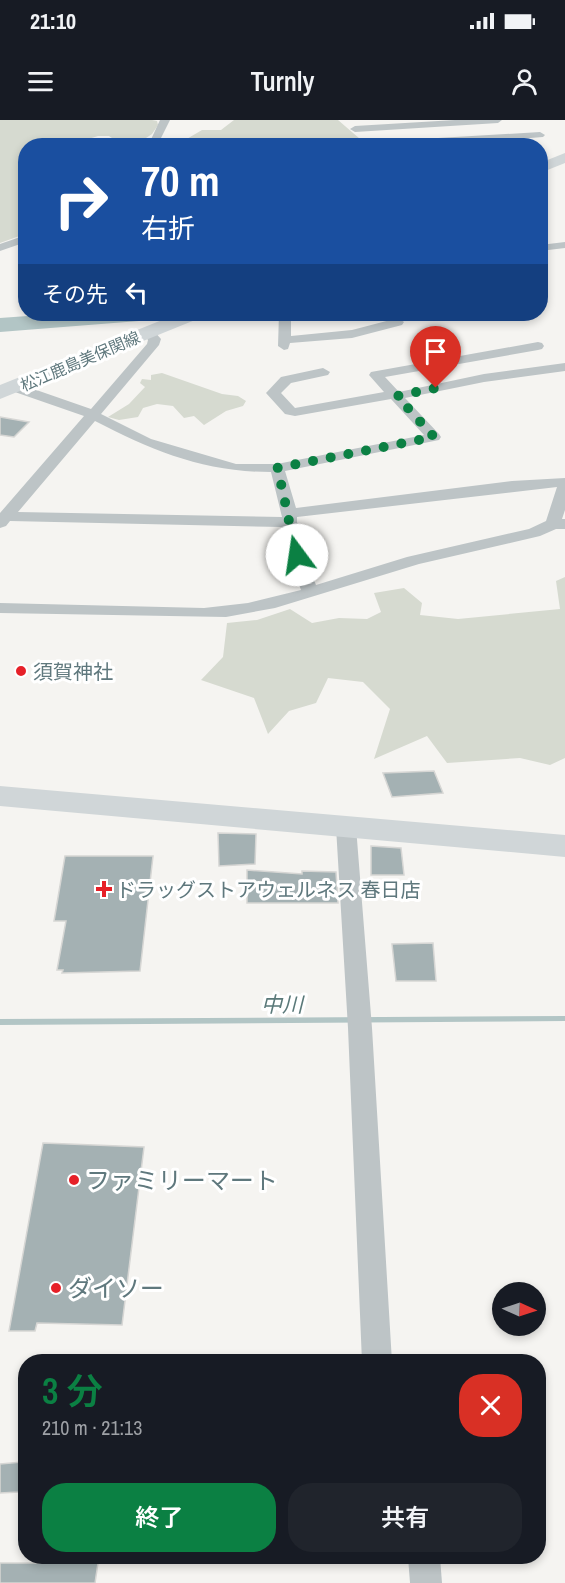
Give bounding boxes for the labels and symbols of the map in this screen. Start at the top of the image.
street label: 松江鹿島美保関線 [17,326,143,396]
pin [410,326,461,388]
position arrow [265,523,329,587]
place label: 須賀神社 [33,658,113,685]
marker: 須賀神社 [14,664,28,678]
place label: ドラッグストアウェルネス 春日店 [116,876,421,903]
marker: ドラッグストアウェルネス 春日店 [97,882,111,896]
water label: 中川 [261,990,305,1019]
place label: ファミリーマート [86,1164,278,1196]
marker: ファミリーマート [67,1173,81,1187]
place label: ダイソー [68,1272,164,1304]
marker: ダイソー [49,1281,63,1295]
north arrow [492,1282,546,1336]

